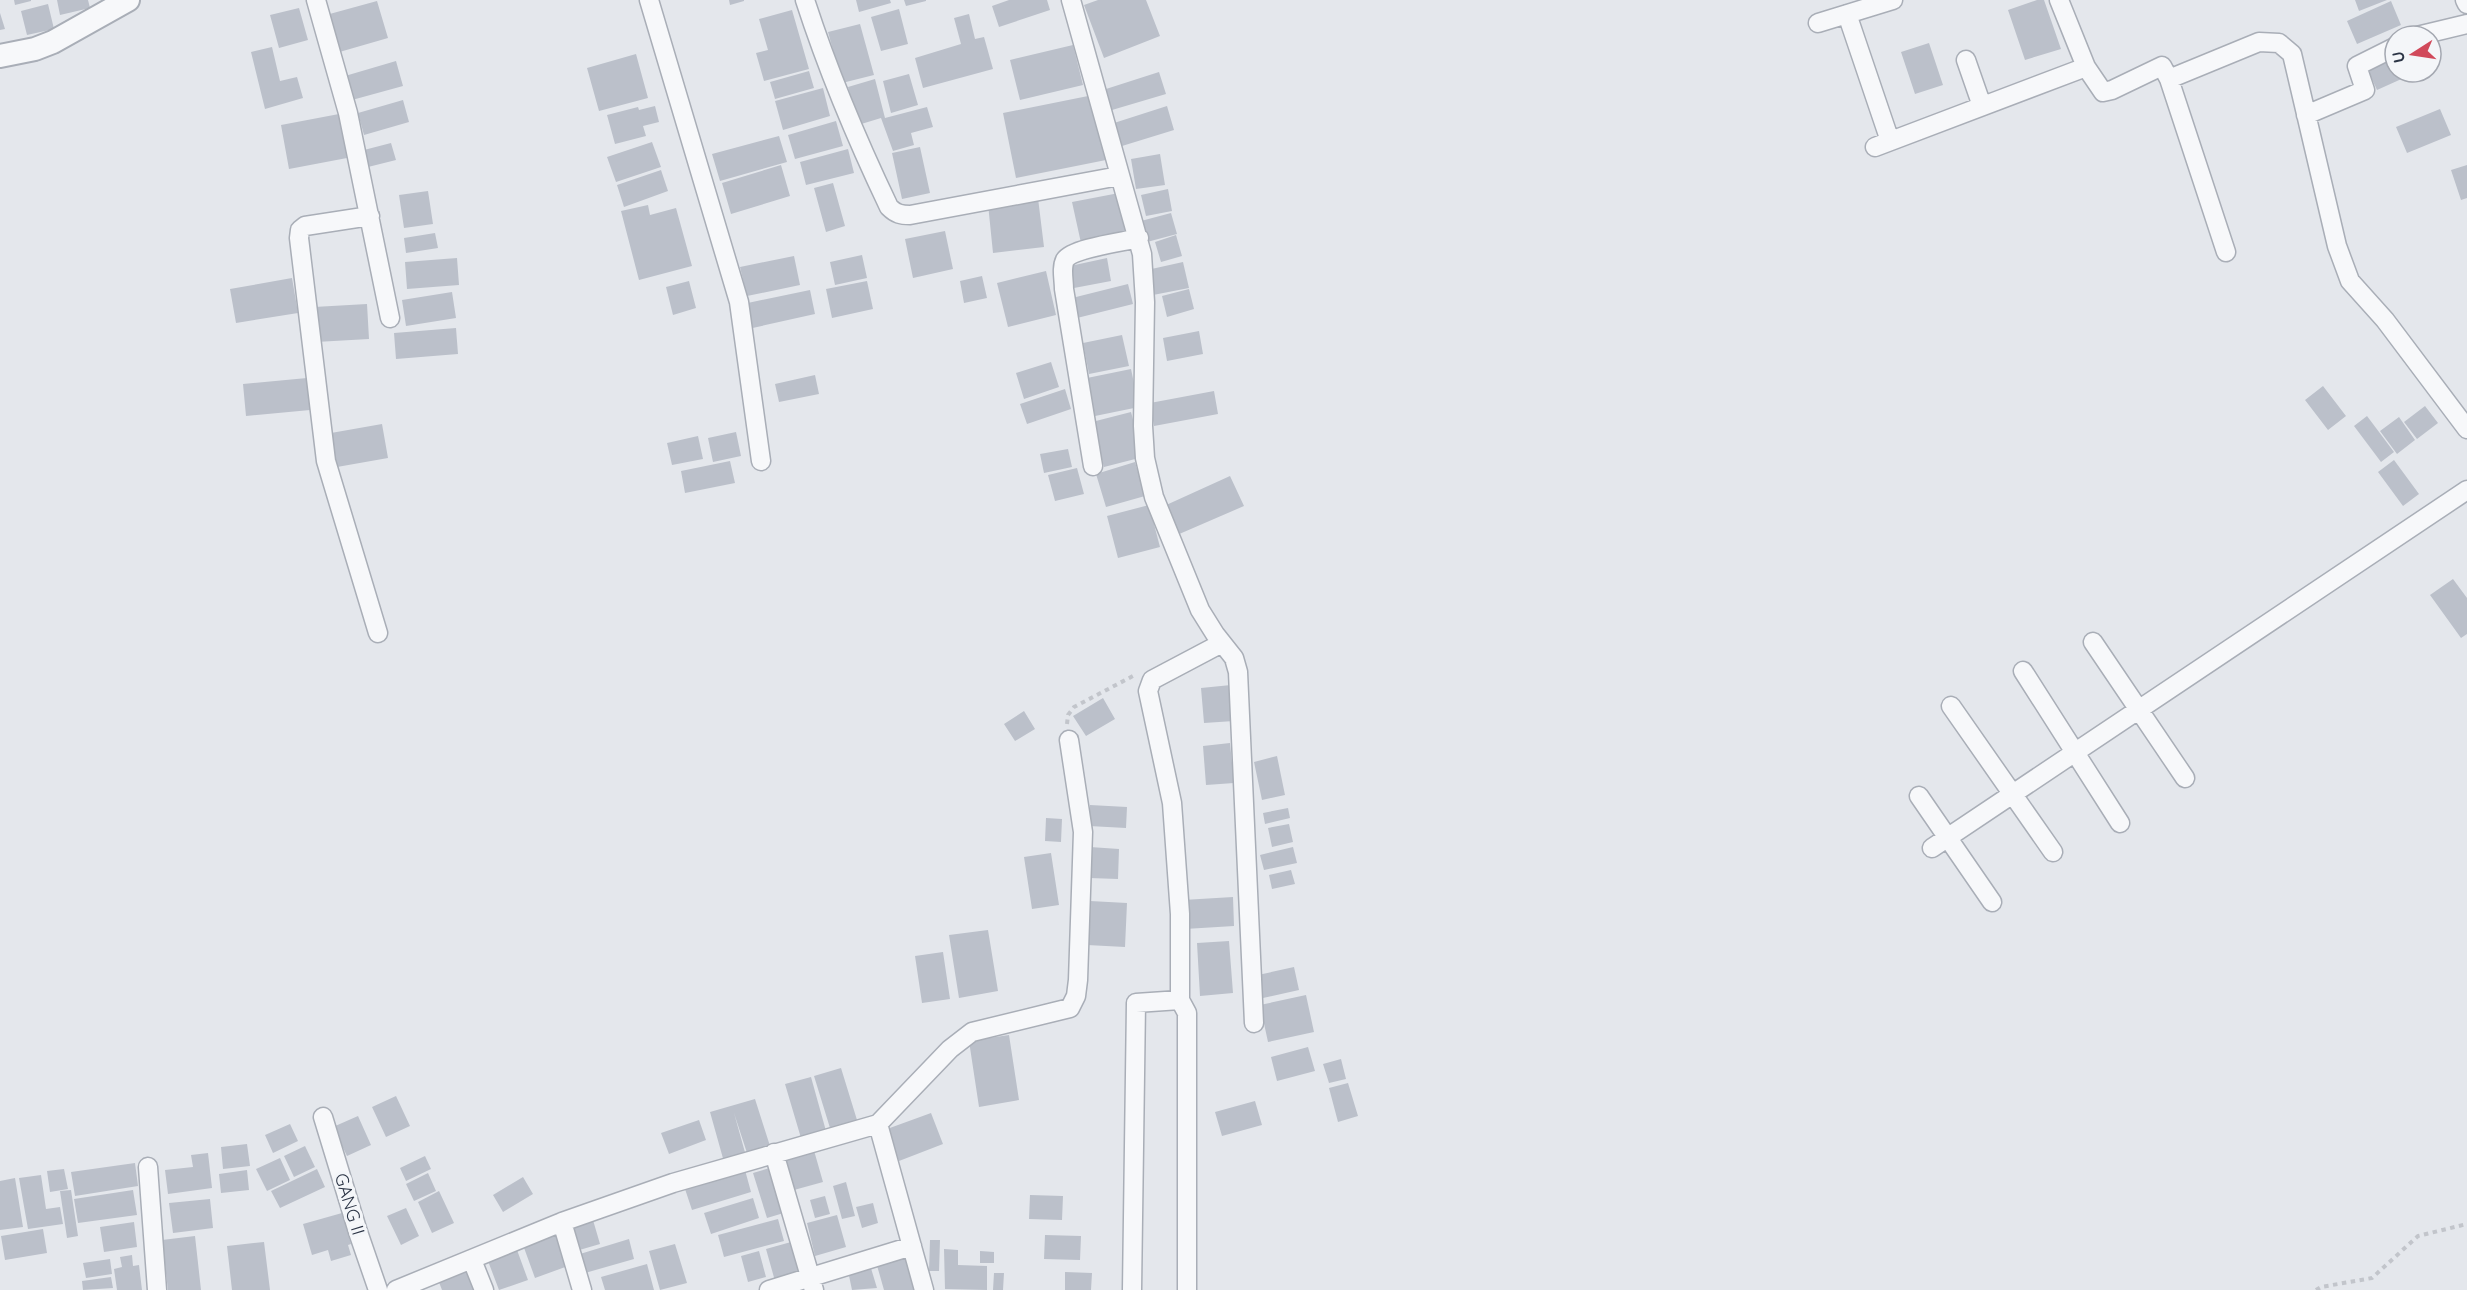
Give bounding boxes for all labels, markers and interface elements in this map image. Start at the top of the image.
north arrow [2383,24,2443,84]
text: U [2387,50,2409,65]
street label: GANG II [330,1170,370,1238]

